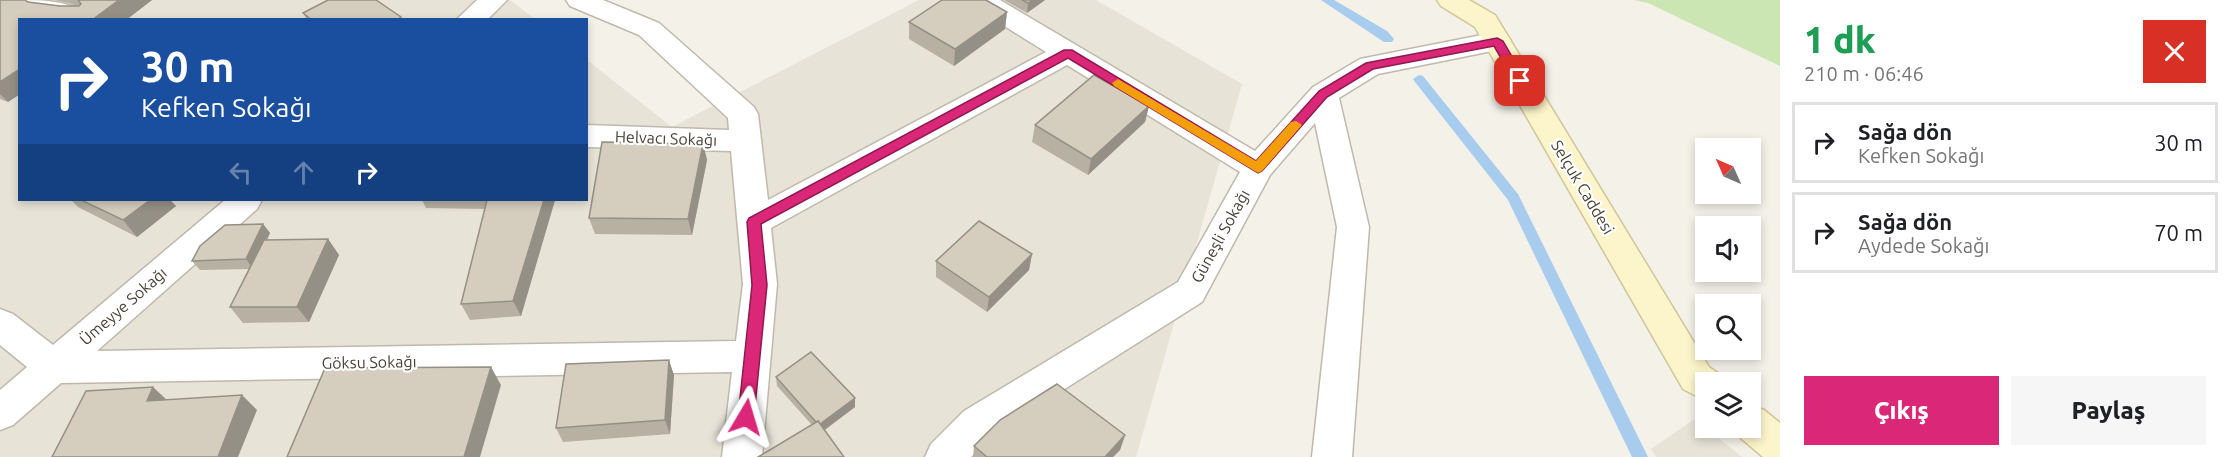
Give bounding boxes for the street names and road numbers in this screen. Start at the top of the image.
street label: Helvacı Sokağı [615,127,717,149]
street label: Selçuk Caddesi [1548,137,1618,237]
street label: Güneşli Sokağı [1187,186,1253,286]
street label: Ümeyye Sokağı [76,263,170,349]
street label: Göksu Sokağı [321,352,417,372]

